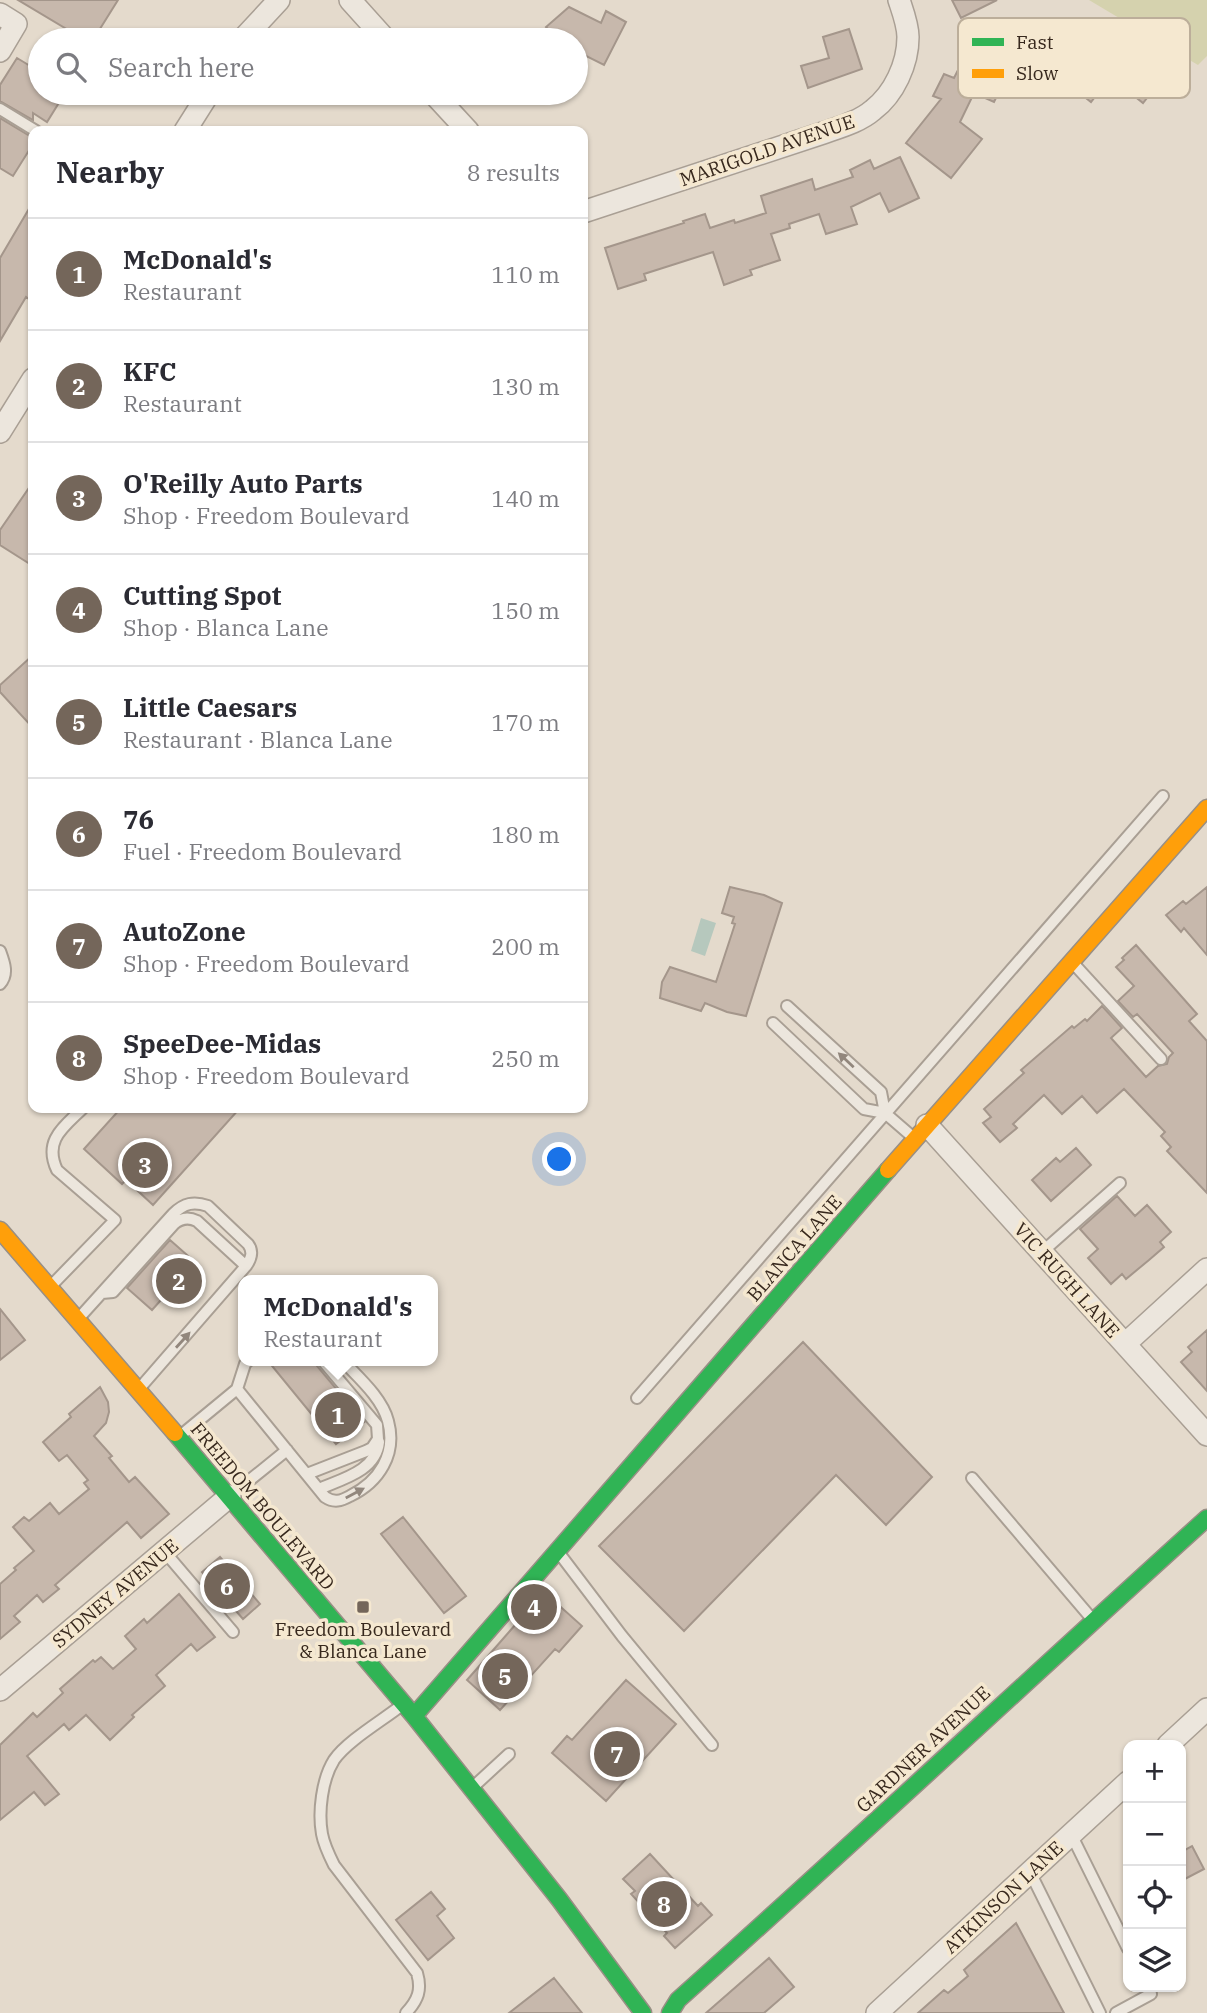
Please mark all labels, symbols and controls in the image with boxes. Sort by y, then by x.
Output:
legend [958,18,1190,98]
search box [28,28,588,105]
text: Fast [1016,30,1054,54]
icon: search [52,48,90,86]
text: Search here [108,50,254,84]
text: Slow [1016,61,1058,85]
street label: MARIGOLD AVENUE [676,109,858,191]
text: Nearby [56,152,164,191]
text: 8 results [467,157,560,187]
text: McDonald's [123,242,272,276]
text: 1 [72,259,86,289]
text: 110 m [491,259,560,289]
text: Restaurant [123,276,242,306]
text: KFC [123,354,176,388]
text: 2 [72,371,86,401]
text: 130 m [491,371,560,401]
text: Restaurant [123,388,242,418]
text: O'Reilly Auto Parts [123,466,363,500]
text: 3 [72,483,86,513]
text: 140 m [491,483,560,513]
text: Shop · Freedom Boulevard [123,500,410,530]
text: Cutting Spot [123,578,281,612]
text: 4 [72,595,86,625]
text: 150 m [491,595,560,625]
text: Shop · Blanca Lane [123,612,329,642]
text: Little Caesars [123,690,297,724]
text: 5 [72,707,86,737]
text: 170 m [491,707,560,737]
text: Restaurant · Blanca Lane [123,724,393,754]
text: 76 [123,802,154,836]
text: 6 [72,819,86,849]
text: 180 m [491,819,560,849]
text: Fuel · Freedom Boulevard [123,836,402,866]
text: AutoZone [123,914,246,948]
text: 7 [72,931,86,961]
text: 200 m [491,931,560,961]
text: Shop · Freedom Boulevard [123,948,410,978]
text: SpeeDee-Midas [123,1026,321,1060]
text: 8 [72,1043,86,1073]
text: 250 m [491,1043,560,1073]
one-way arrow [838,1053,855,1069]
text: Shop · Freedom Boulevard [123,1060,410,1090]
pin: 3 [122,1139,168,1191]
your location [542,1142,576,1176]
street label: BLANCA LANE [741,1190,847,1306]
street label: VIC RUGH LANE [1009,1217,1125,1343]
pin: 2 [156,1255,202,1307]
popup [238,1275,438,1366]
text: McDonald's [263,1289,413,1323]
text: Restaurant [263,1323,382,1353]
one-way arrow [175,1331,190,1348]
pin: 1 [315,1389,361,1441]
street label: FREEDOM BOULEVARD [186,1417,340,1595]
one-way arrow [345,1488,365,1499]
street label: SYDNEY AVENUE [47,1533,183,1653]
pin: 6 [204,1560,250,1612]
pin: 4 [511,1581,557,1633]
marker: Freedom Boulevard & Blanca Lane [355,1599,371,1615]
place label: Freedom Boulevard & Blanca Lane [275,1617,451,1663]
pin: 5 [482,1650,528,1702]
street label: GARDNER AVENUE [851,1681,995,1817]
pin: 7 [594,1728,640,1780]
map controls [1123,1740,1186,1992]
button: + [1123,1740,1186,1803]
button: − [1123,1803,1186,1866]
street label: ATKINSON LANE [938,1836,1068,1958]
button: locate [1123,1866,1186,1929]
pin: 8 [641,1878,687,1930]
button: layers [1123,1929,1186,1992]

